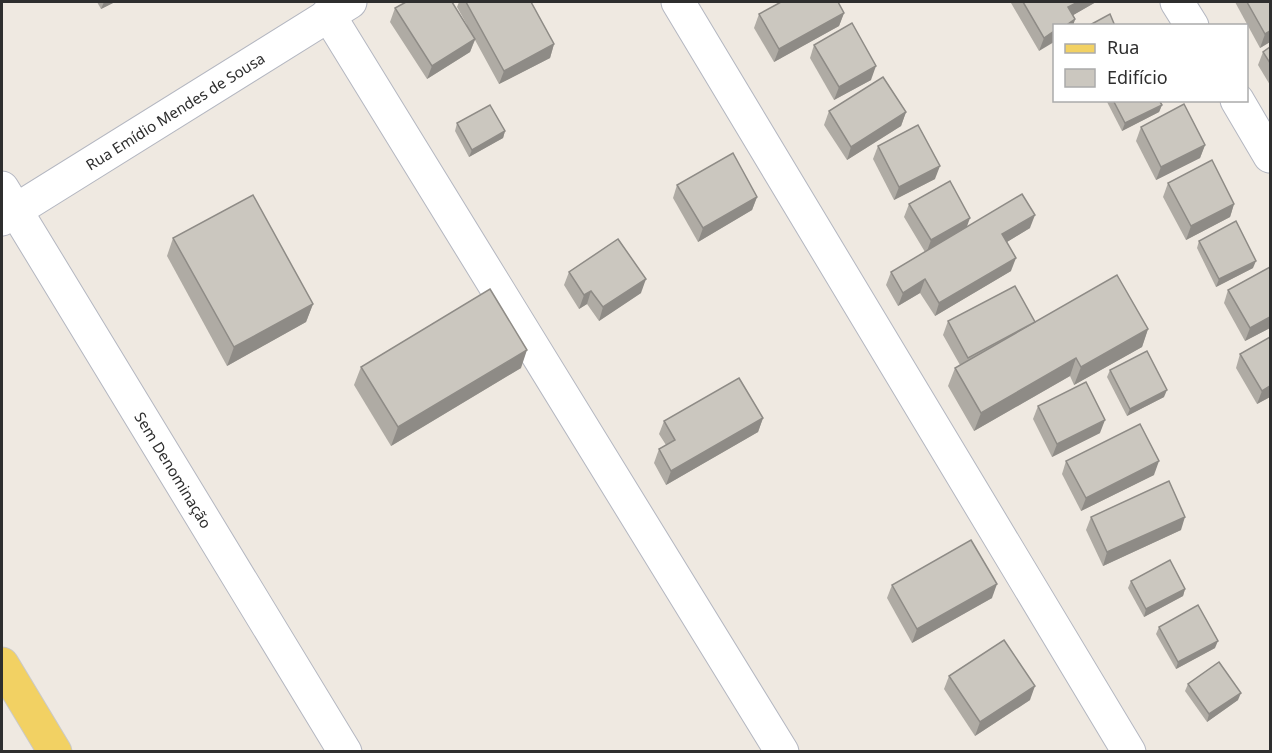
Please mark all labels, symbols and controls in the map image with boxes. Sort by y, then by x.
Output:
legend [1053,24,1248,102]
text: Rua [1107,35,1139,59]
street label: Rua Emídio Mendes de Sousa [82,48,268,174]
text: Edifício [1107,65,1168,89]
street label: Sem Denominação [130,408,217,532]

